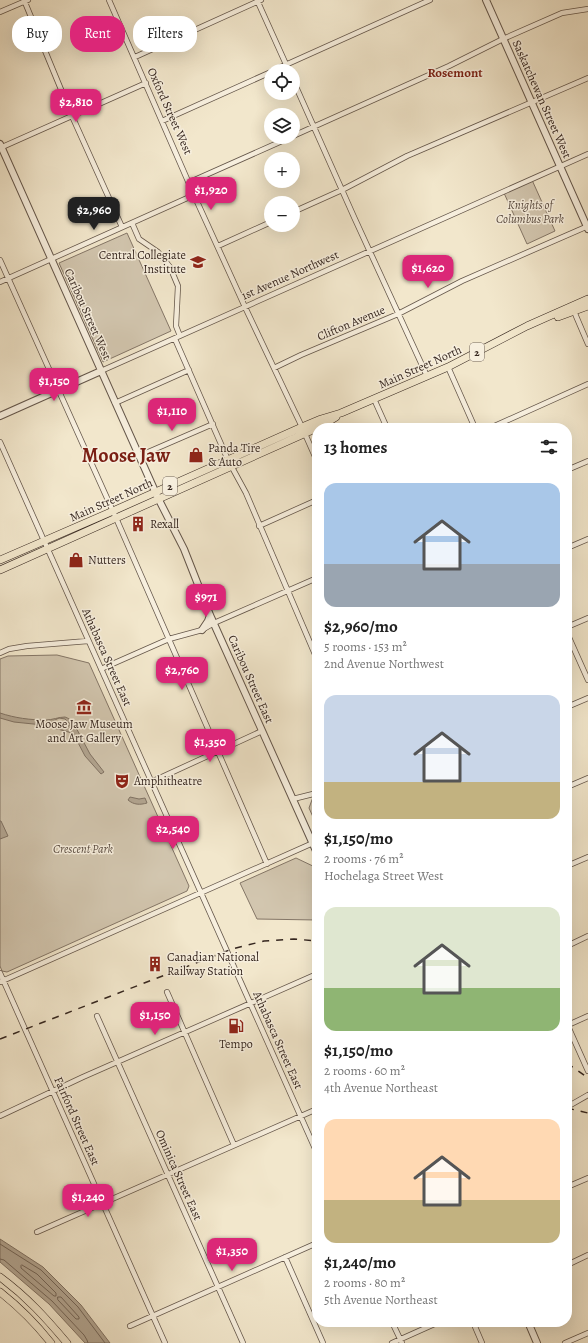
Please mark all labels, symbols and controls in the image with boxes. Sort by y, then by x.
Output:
chip: Buy [12,16,62,52]
chip: Rent [70,16,125,52]
chip: Filters [133,16,197,52]
street label: Saskatchewan Street West [509,37,575,161]
map controls [264,64,300,232]
button: locate [264,64,300,100]
district label: Rosemont [427,64,483,81]
street label: Oxford Street West [144,65,196,157]
pin: $2,810 [43,89,109,123]
text: $2,810 [59,93,93,110]
button: layers [264,108,300,144]
button: + [264,152,300,188]
pin: $1,920 [178,177,244,211]
text: $1,920 [194,181,228,198]
button: − [264,196,300,232]
pin: $2,960 [61,197,127,231]
park label: Knights of Columbus Park [496,197,565,227]
text: $2,960 [77,201,111,218]
street label: 1st Avenue Northwest [239,246,341,304]
place label: Central Collegiate Institute [99,247,186,277]
school or university icon: Central Collegiate Institute [189,253,207,271]
pin: $1,620 [395,255,461,289]
text: $1,620 [411,259,445,276]
street label: Caribou Street West [61,266,115,362]
street label: Clifton Avenue [315,302,387,344]
street label: Main Street North [376,341,465,392]
road number: 2 [470,343,484,361]
pin: $1,150 [21,368,87,402]
text: $1,150 [39,372,69,389]
pin: $1,110 [139,398,205,432]
text: $1,110 [157,402,187,419]
text: 13 homes [324,436,387,459]
icon: filters [538,436,560,458]
place label: Panda Tire & Auto [208,440,260,470]
district label: Moose Jaw [82,442,170,469]
shop icon: Panda Tire & Auto [187,446,205,464]
street label: Main Street North [67,474,156,525]
road number: 2 [163,477,177,495]
icon: home [406,509,478,581]
building icon: Rexall [129,515,147,533]
place label: Rexall [150,516,179,532]
shop icon: Nutters [67,551,85,569]
place label: Nutters [88,552,126,568]
pin: $971 [182,584,230,618]
text: $971 [195,588,217,605]
street label: Athabasca Street East [78,605,136,708]
text: $2,960/mo [324,615,398,638]
street label: Caribou Street East [224,632,278,726]
text: 5 rooms · 153 m² [324,638,407,655]
text: 2nd Avenue Northwest [324,655,444,672]
pin: $2,760 [149,657,215,691]
text: $2,760 [165,661,199,678]
museum icon: Moose Jaw Museum and Art Gallery [75,698,93,716]
place label: Moose Jaw Museum and Art Gallery [35,716,133,746]
icon: home [406,721,478,793]
pin: $1,350 [177,729,243,763]
text: $1,350 [194,733,226,750]
theatre icon: Amphitheatre [113,772,131,790]
place label: Amphitheatre [133,773,202,789]
pin: $2,540 [140,816,206,850]
text: $2,540 [156,820,190,837]
text: $1,150/mo [324,827,393,850]
park label: Crescent Park [53,841,114,857]
text: 2 rooms · 76 m² [324,850,403,867]
text: Hochelaga Street West [324,867,444,884]
icon: home [406,933,478,1005]
place label: Canadian National Railway Station [167,949,259,979]
building icon: Canadian National Railway Station [146,955,164,973]
street label: Athabasca Street East [249,988,307,1091]
pin: $1,150 [122,1002,188,1036]
text: $1,150 [140,1006,170,1023]
fuel station icon: Tempo [227,1017,245,1035]
place label: Tempo [219,1036,253,1052]
text: $1,150/mo [324,1039,393,1062]
text: 2 rooms · 60 m² [324,1062,405,1079]
street label: Fairford Street East [50,1074,104,1168]
text: 4th Avenue Northeast [324,1079,438,1096]
street label: Ominica Street East [152,1127,206,1223]
icon: home [406,1145,478,1217]
pin: $1,240 [55,1184,121,1218]
text: $1,240 [71,1188,105,1205]
pin: $1,350 [199,1238,265,1272]
text: $1,350 [216,1242,248,1259]
text: $1,240/mo [324,1251,396,1274]
text: 2 rooms · 80 m² [324,1274,405,1291]
text: 5th Avenue Northeast [324,1291,438,1308]

